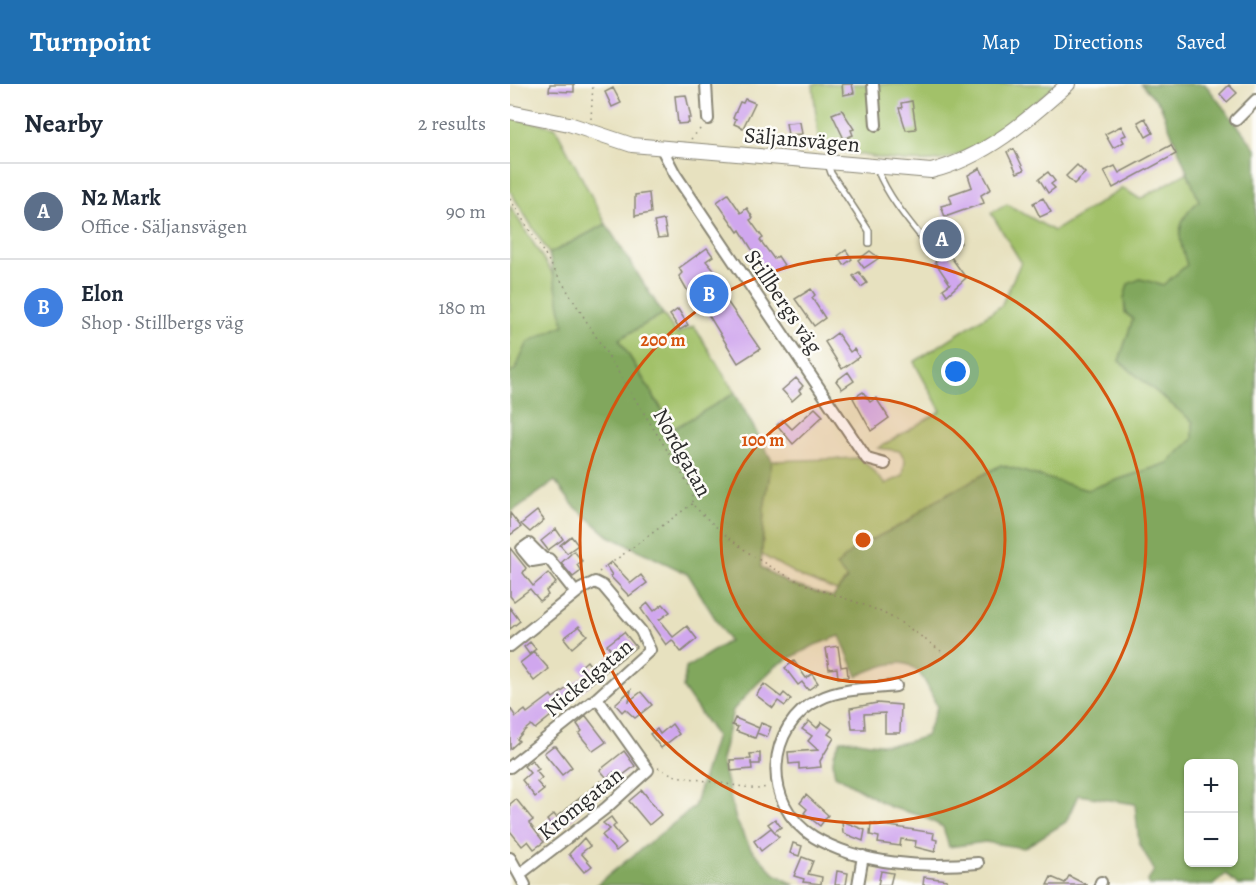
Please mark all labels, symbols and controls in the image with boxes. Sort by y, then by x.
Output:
text: Turnpoint [30,23,151,61]
text: Map [982,28,1020,56]
text: Directions [1053,28,1143,56]
text: Saved [1176,28,1226,56]
text: Nearby [24,106,103,141]
text: 2 results [418,110,486,137]
street label: Säljansvägen [743,120,861,160]
text: N2 Mark [81,183,161,213]
text: A [37,198,50,225]
text: 90 m [446,198,486,225]
text: Office · Säljansvägen [81,213,247,240]
pin: A [922,216,962,262]
street label: Stillbergs väg [737,243,829,360]
pin: B [690,272,728,316]
text: Elon [81,279,124,309]
text: B [37,294,50,321]
text: 180 m [438,294,486,321]
text: Shop · Stillbergs väg [81,309,244,336]
text: 200 m [640,328,686,352]
your location [941,357,970,386]
street label: Nordgatan [646,403,719,502]
text: 100 m [742,428,784,452]
centre of rings [853,530,873,550]
street label: Nickelgatan [538,632,639,724]
map controls [1184,759,1238,867]
button: + [1184,759,1238,813]
street label: Kromgatan [532,760,630,847]
button: − [1184,813,1238,867]

